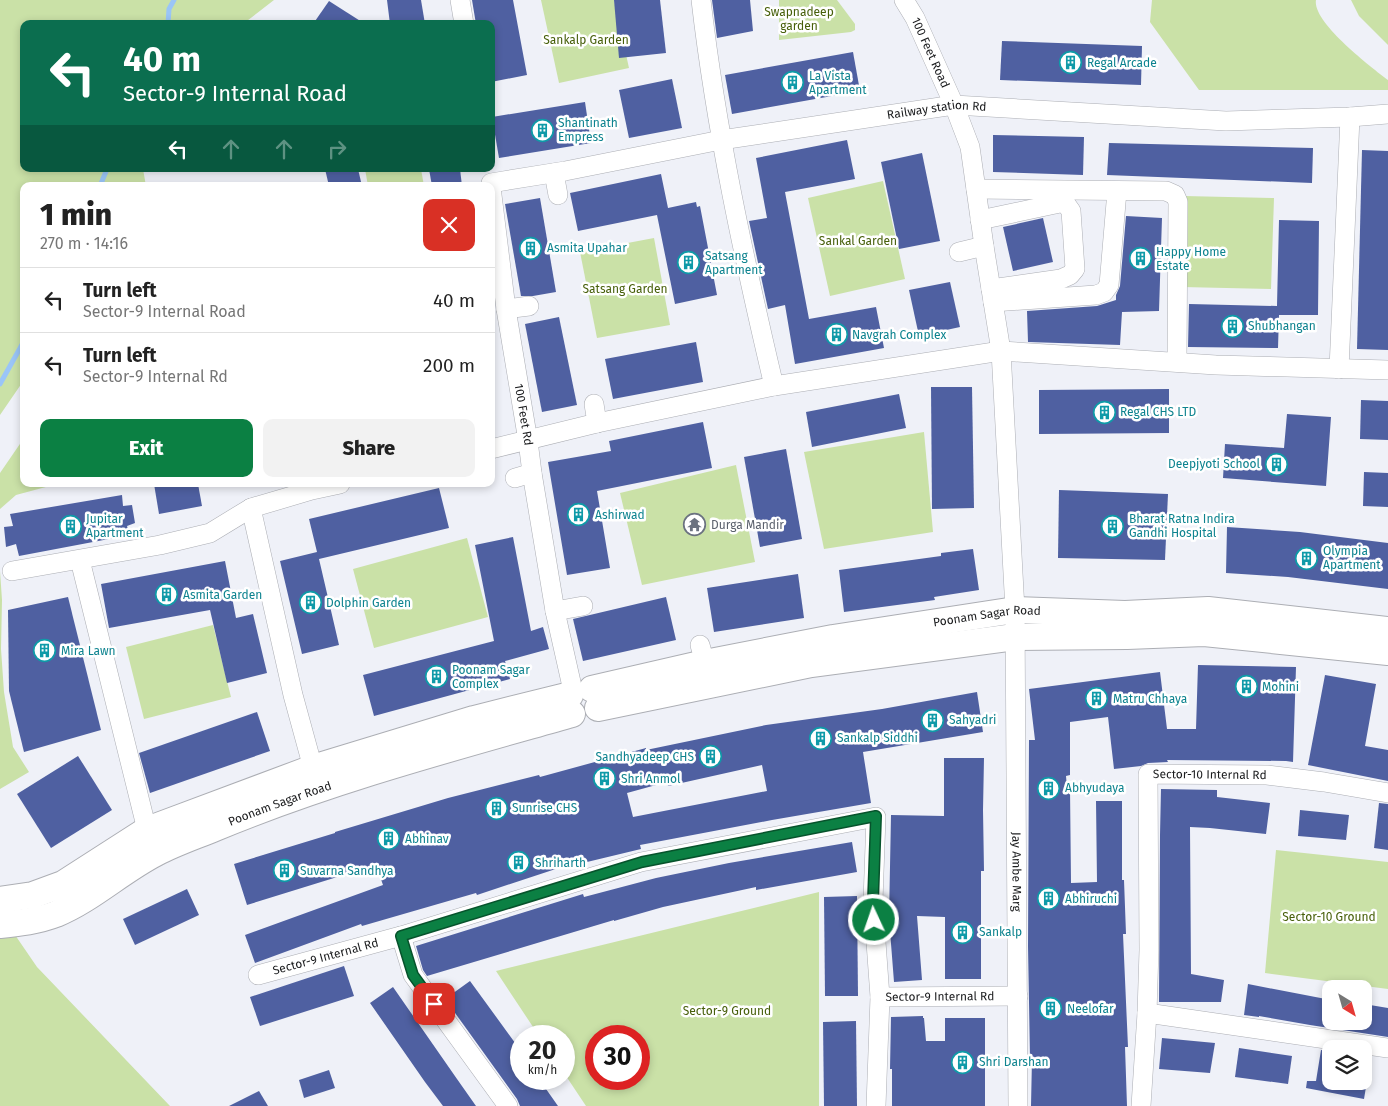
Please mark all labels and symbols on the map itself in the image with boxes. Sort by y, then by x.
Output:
park label: Swapnadeep garden [764,5,834,33]
street label: 100 Feet Road [909,15,952,90]
park label: Sankalp Garden [543,33,629,47]
building icon: Regal Arcade [1059,51,1083,75]
place label: Regal Arcade [1087,56,1157,70]
place label: La Vista Apartment [809,69,867,97]
building icon: La Vista Apartment [781,71,805,95]
street label: Railway station Rd [886,98,987,122]
place label: Shantinath Empress [558,116,618,144]
building icon: Shantinath Empress [530,118,554,142]
park label: Sankal Garden [819,234,897,248]
building icon: Asmita Upahar [519,236,543,260]
place label: Asmita Upahar [547,241,627,255]
place label: Happy Home Estate [1156,245,1226,273]
building icon: Happy Home Estate [1128,247,1152,271]
place label: Satsang Apartment [705,249,763,277]
building icon: Satsang Apartment [677,251,701,275]
park label: Satsang Garden [583,282,668,296]
building icon: Shubhangan [1220,314,1244,338]
place label: Shubhangan [1248,319,1316,333]
building icon: Navgrah Complex [824,323,848,347]
place label: Navgrah Complex [852,328,946,342]
street label: 100 Feet Rd [512,383,535,446]
building icon: Regal CHS LTD [1092,400,1116,424]
place label: Regal CHS LTD [1120,405,1197,419]
building icon: Deepjyoti School [1264,452,1288,476]
place label: Deepjyoti School [1168,457,1260,471]
building icon: Ashirwad [567,503,591,527]
place label: Ashirwad [595,508,645,522]
place label: Jupitar Apartment [86,512,144,540]
place label: Bharat Ratna Indira Gandhi Hospital [1129,512,1235,540]
temple icon: Durga Mandir [683,513,707,537]
building icon: Jupitar Apartment [58,514,82,538]
building icon: Bharat Ratna Indira Gandhi Hospital [1101,514,1125,538]
place label: Durga Mandir [711,518,784,532]
place label: Olympia Apartment [1323,544,1381,572]
building icon: Olympia Apartment [1295,546,1319,570]
building icon: Asmita Garden [155,583,179,607]
place label: Asmita Garden [183,588,262,602]
building icon: Dolphin Garden [298,591,322,615]
place label: Dolphin Garden [326,596,411,610]
street label: Poonam Sagar Road [932,603,1041,630]
building icon: Mira Lawn [33,639,57,663]
place label: Mira Lawn [61,644,116,658]
place label: Poonam Sagar Complex [452,663,530,691]
building icon: Poonam Sagar Complex [424,665,448,689]
building icon: Mohini [1234,675,1258,699]
place label: Mohini [1262,680,1299,694]
building icon: Matru Chhaya [1085,687,1109,711]
place label: Matru Chhaya [1113,692,1187,706]
building icon: Sahyadri [921,708,945,732]
place label: Sahyadri [949,713,996,727]
building icon: Sankalp Siddhi [809,726,833,750]
place label: Sankalp Siddhi [837,731,918,745]
building icon: Sandhyadeep CHS [698,745,722,769]
place label: Sandhyadeep CHS [596,750,694,764]
building icon: Shri Anmol [593,767,617,791]
street label: Sector-10 Internal Rd [1153,767,1267,782]
place label: Shri Anmol [621,772,681,786]
building icon: Abhyudaya [1037,776,1061,800]
street label: Poonam Sagar Road [226,778,333,829]
place label: Abhyudaya [1065,781,1125,795]
building icon: Sunrise CHS [484,796,508,820]
place label: Sunrise CHS [512,801,578,815]
building icon: Abhinav [377,827,401,851]
place label: Abhinav [405,832,449,846]
street label: Jay Ambe Marg [1009,832,1024,913]
building icon: Shriharth [507,851,531,875]
place label: Shriharth [535,856,586,870]
building icon: Suvarna Sandhya [272,859,296,883]
place label: Suvarna Sandhya [300,864,394,878]
building icon: Abhiruchi [1037,887,1061,911]
place label: Abhiruchi [1065,892,1117,906]
position arrow [847,893,899,945]
park label: Sector-10 Ground [1282,910,1376,924]
building icon: Sankalp [951,920,975,944]
place label: Sankalp [979,925,1022,939]
street label: Sector-9 Internal Rd [271,936,380,978]
north arrow [1322,980,1372,1030]
pin [413,983,455,1025]
street label: Sector-9 Internal Rd [885,989,994,1004]
building icon: Neelofar [1039,997,1063,1021]
place label: Neelofar [1067,1002,1114,1016]
park label: Sector-9 Ground [683,1004,771,1018]
speed limit sign: 30 [585,1025,650,1090]
building icon: Shri Darshan [951,1050,975,1074]
place label: Shri Darshan [979,1055,1049,1069]

